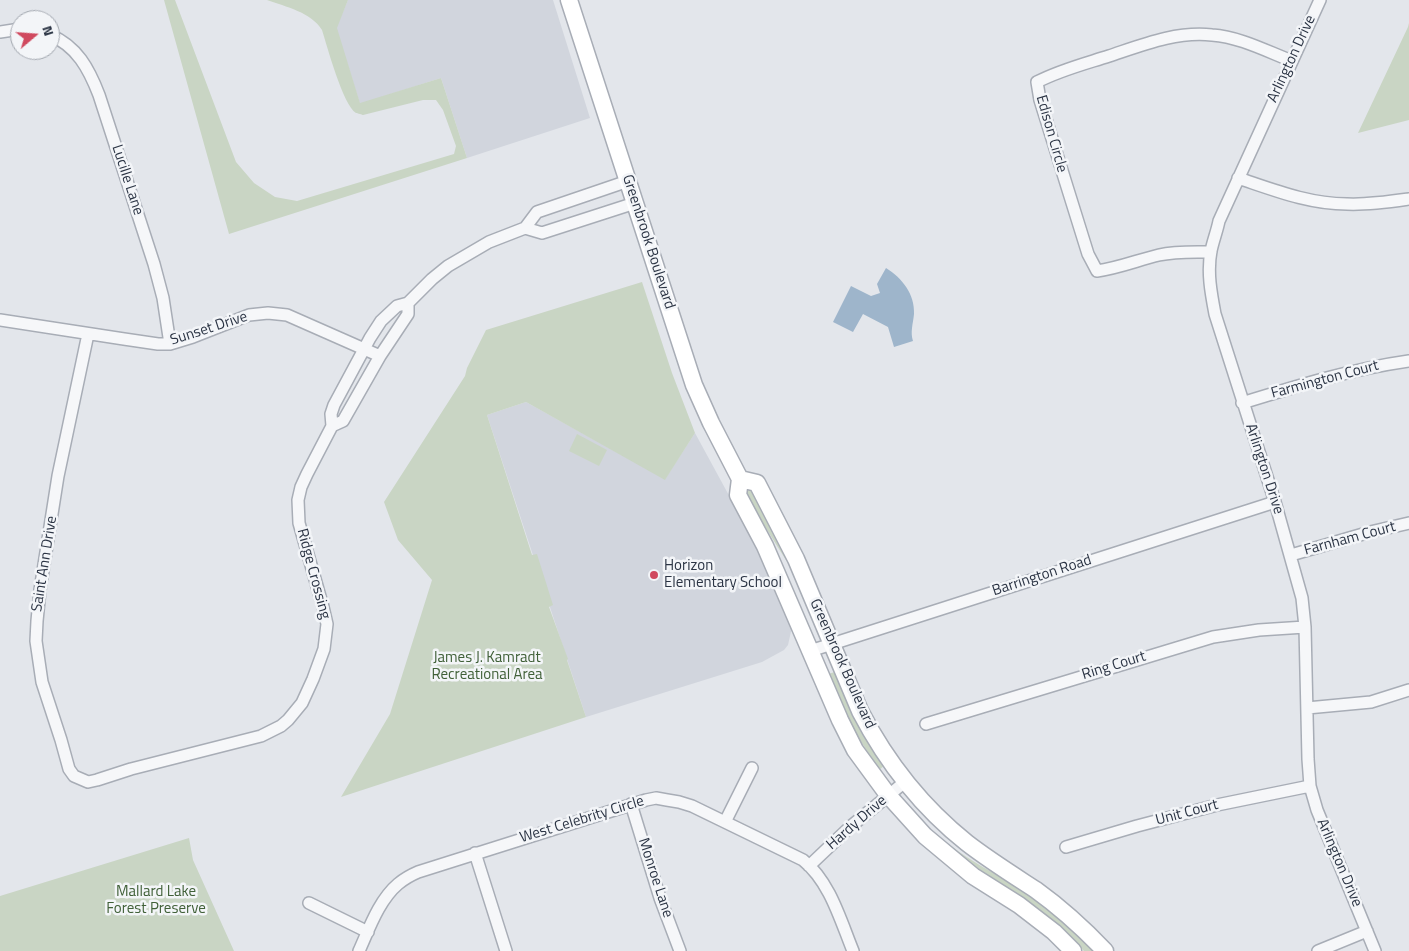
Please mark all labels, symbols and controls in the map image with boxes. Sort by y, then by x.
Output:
north arrow [10,10,60,60]
street label: Arlington Drive [1264,13,1320,105]
text: N [37,23,60,38]
street label: Edison Circle [1031,93,1071,175]
street label: Lucille Lane [107,142,147,218]
street label: Greenbrook Boulevard [618,172,678,312]
street label: Sunset Drive [168,308,250,350]
street label: Farmington Court [1269,357,1381,403]
street label: Arlington Drive [1241,422,1287,516]
street label: Saint Ann Drive [29,515,61,613]
street label: Farnham Court [1302,518,1398,560]
street label: Ridge Crossing [292,527,334,621]
street label: Barrington Road [990,551,1094,601]
place label: Horizon Elementary School [664,557,782,592]
marker: Horizon Elementary School [648,569,660,581]
street label: Greenbrook Boulevard [805,596,879,732]
street label: Ring Court [1080,648,1148,684]
park label: James J. Kamradt Recreational Area [431,649,543,684]
street label: Hardy Drive [823,792,891,854]
street label: West Celebrity Circle [518,793,646,847]
street label: Unit Court [1154,796,1220,830]
street label: Arlington Drive [1312,816,1366,910]
street label: Monroe Lane [634,836,676,920]
park label: Mallard Lake Forest Preserve [106,883,206,918]

